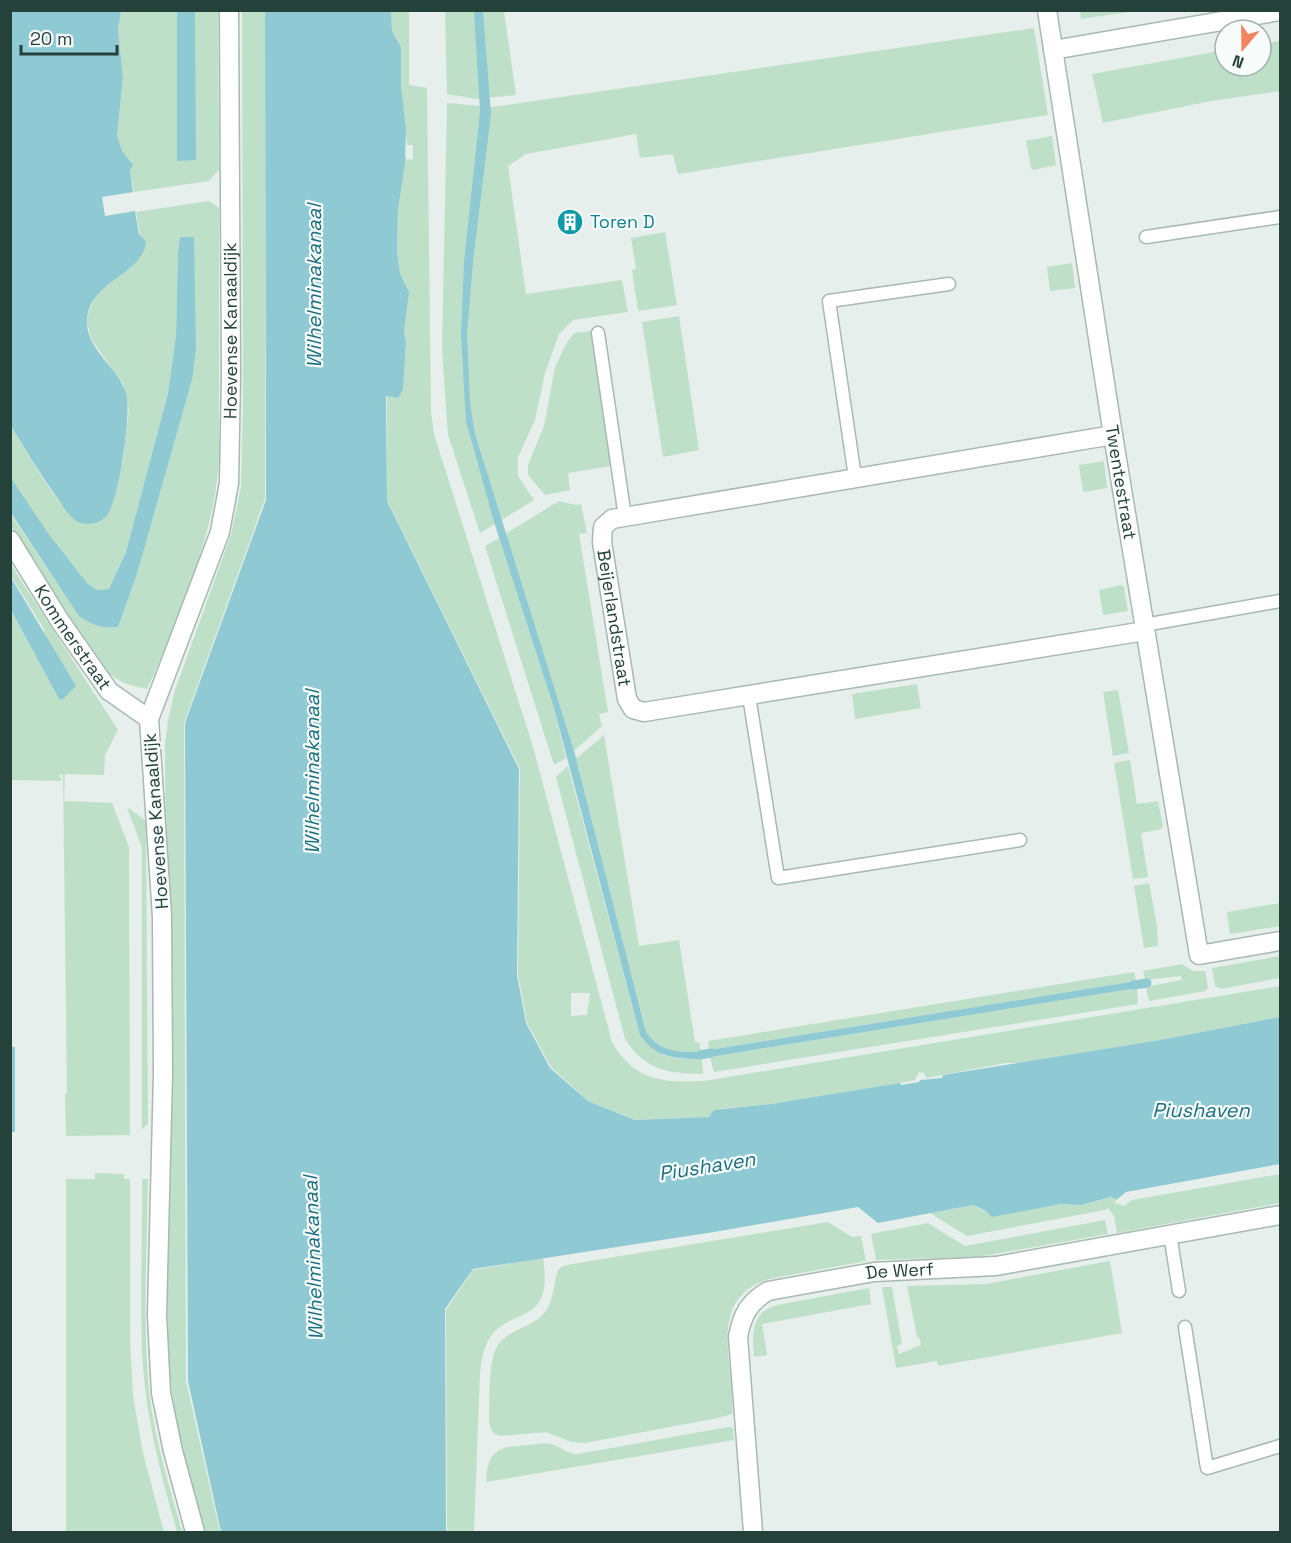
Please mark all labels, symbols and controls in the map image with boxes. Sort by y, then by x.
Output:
scale bar [21,18,117,56]
north arrow [1213,18,1273,78]
text: 20 m [30,27,73,50]
text: N [1229,50,1247,73]
water label: Wilhelminakanaal [301,202,327,368]
building icon: Toren D [555,207,585,237]
place label: Toren D [590,210,655,233]
street label: Hoevense Kanaaldijk [218,242,242,419]
street label: Twentestraat [1101,423,1142,541]
street label: Beijerlandstraat [592,548,637,688]
street label: Kommerstraat [29,580,117,695]
water label: Wilhelminakanaal [299,688,325,854]
street label: Hoevense Kanaaldijk [138,732,173,910]
water label: Piushaven [1152,1097,1250,1123]
water label: Piushaven [657,1145,758,1186]
water label: Wilhelminakanaal [297,1173,329,1341]
street label: De Werf [864,1257,934,1284]

